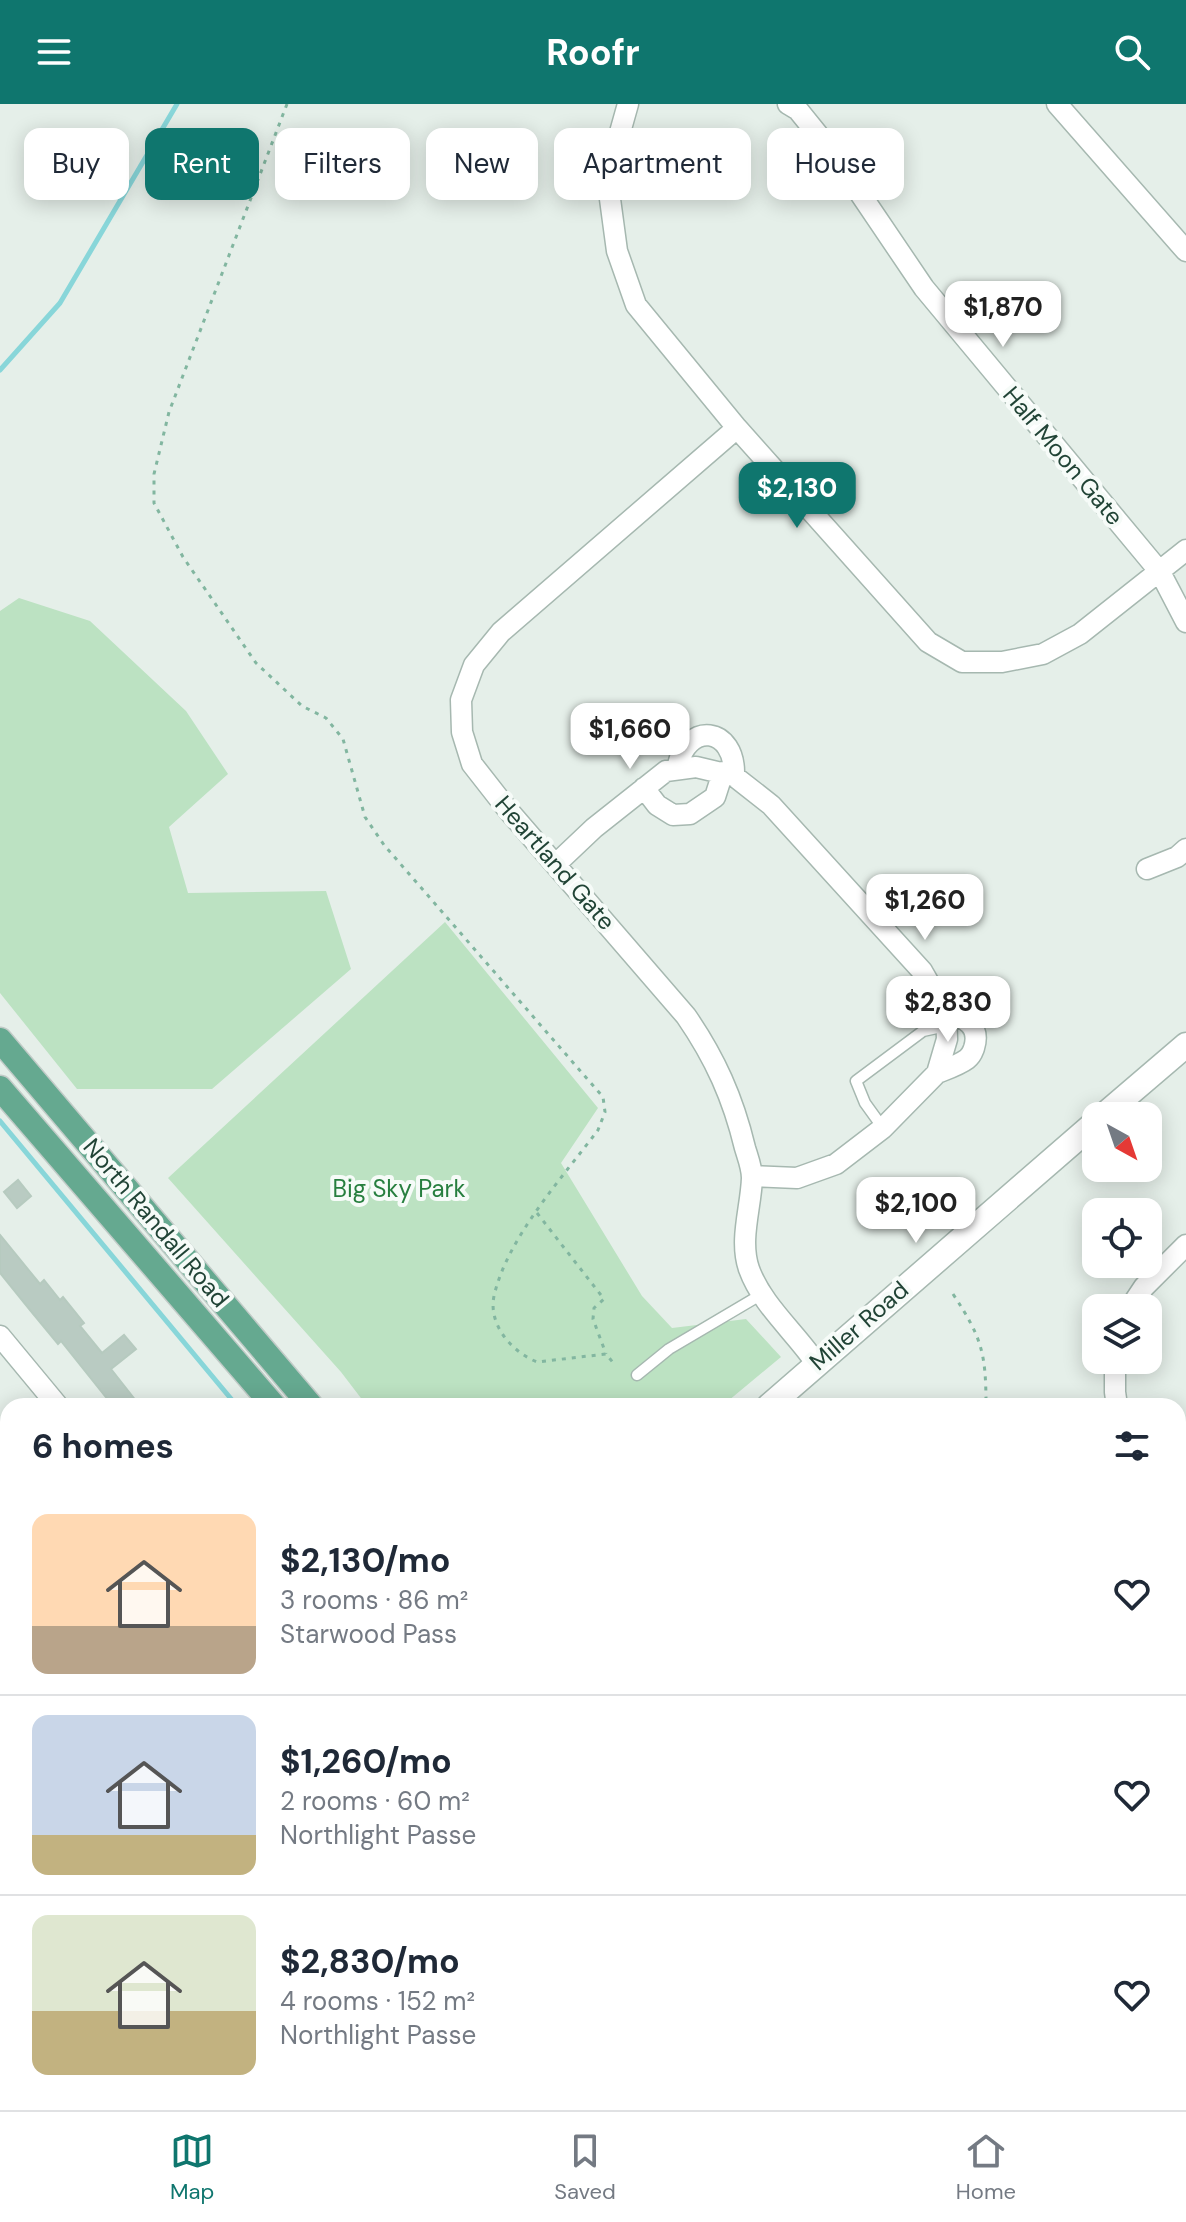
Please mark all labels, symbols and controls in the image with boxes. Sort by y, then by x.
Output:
text: Roofr [546,29,640,76]
icon: menu [32,30,76,74]
icon: search [1110,30,1154,74]
chip: Buy [24,128,129,200]
chip: Rent [145,128,259,200]
chip: Filters [275,128,410,200]
chip: New [426,128,538,200]
chip: Apartment [554,128,751,200]
chip: House [767,128,904,200]
pin: $1,870 [938,281,1068,349]
text: $1,870 [963,290,1043,324]
street label: Half Moon Gate [996,380,1130,531]
pin: $2,130 [732,462,862,530]
text: $2,130 [757,471,837,505]
pin: $1,660 [565,703,695,771]
text: $1,660 [589,712,671,746]
street label: Heartland Gate [488,789,622,936]
pin: $1,260 [860,874,990,942]
text: $1,260 [884,883,966,917]
pin: $2,830 [883,976,1013,1044]
text: $2,830 [904,985,992,1019]
north arrow [1082,1102,1162,1182]
map controls [1082,1102,1162,1374]
street label: North Randall Road [77,1132,236,1314]
park label: Big Sky Park [332,1173,466,1204]
pin: $2,100 [851,1177,981,1245]
text: $2,100 [874,1186,958,1220]
button: locate [1082,1198,1162,1278]
street label: Miller Road [803,1274,915,1377]
button: layers [1082,1294,1162,1374]
text: 6 homes [32,1424,174,1469]
icon: filters [1110,1424,1154,1468]
text: $2,130/mo [280,1538,451,1583]
icon: home [96,1546,192,1642]
icon: heart [1110,1572,1154,1616]
text: 3 rooms · 86 m² [280,1583,468,1617]
text: Starwood Pass [280,1617,457,1651]
text: $1,260/mo [280,1739,452,1784]
icon: home [96,1747,192,1843]
icon: heart [1110,1773,1154,1817]
text: 2 rooms · 60 m² [280,1784,470,1818]
text: Northlight Passe [280,1818,476,1852]
text: $2,830/mo [280,1939,460,1984]
icon: home [96,1947,192,2043]
icon: heart [1110,1973,1154,2017]
text: 4 rooms · 152 m² [280,1984,475,2018]
text: Northlight Passe [280,2018,476,2052]
tab: Map [170,2129,214,2206]
tab: Saved [554,2129,616,2206]
tab: Home [956,2129,1016,2206]

